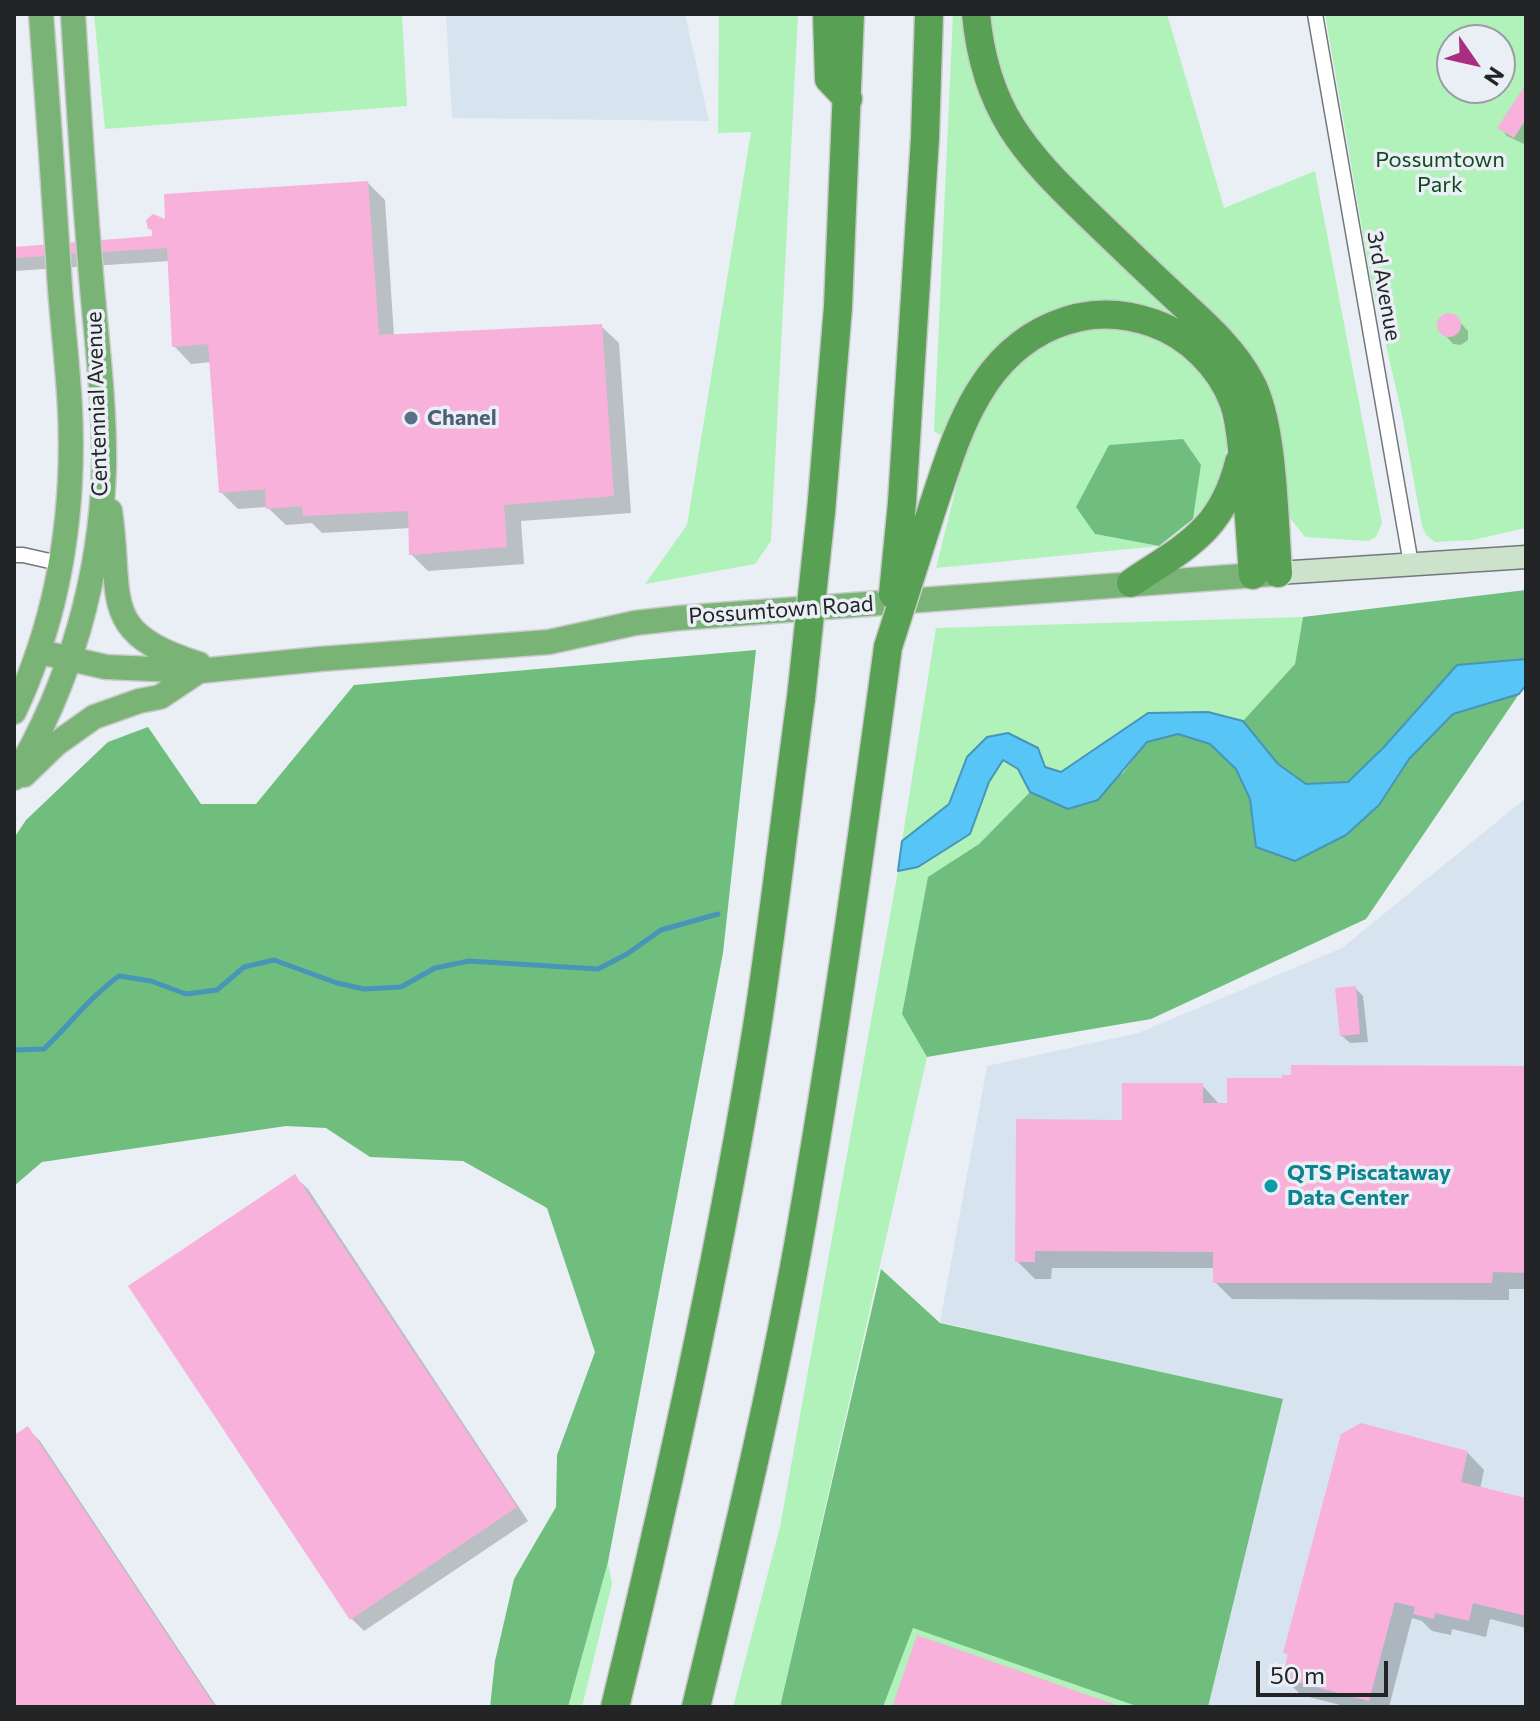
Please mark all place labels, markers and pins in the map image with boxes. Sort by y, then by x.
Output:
place label: Chanel [427,405,497,431]
marker: Chanel [402,409,420,427]
place label: QTS Piscataway Data Center [1287,1160,1451,1212]
marker: QTS Piscataway Data Center [1262,1177,1280,1195]

